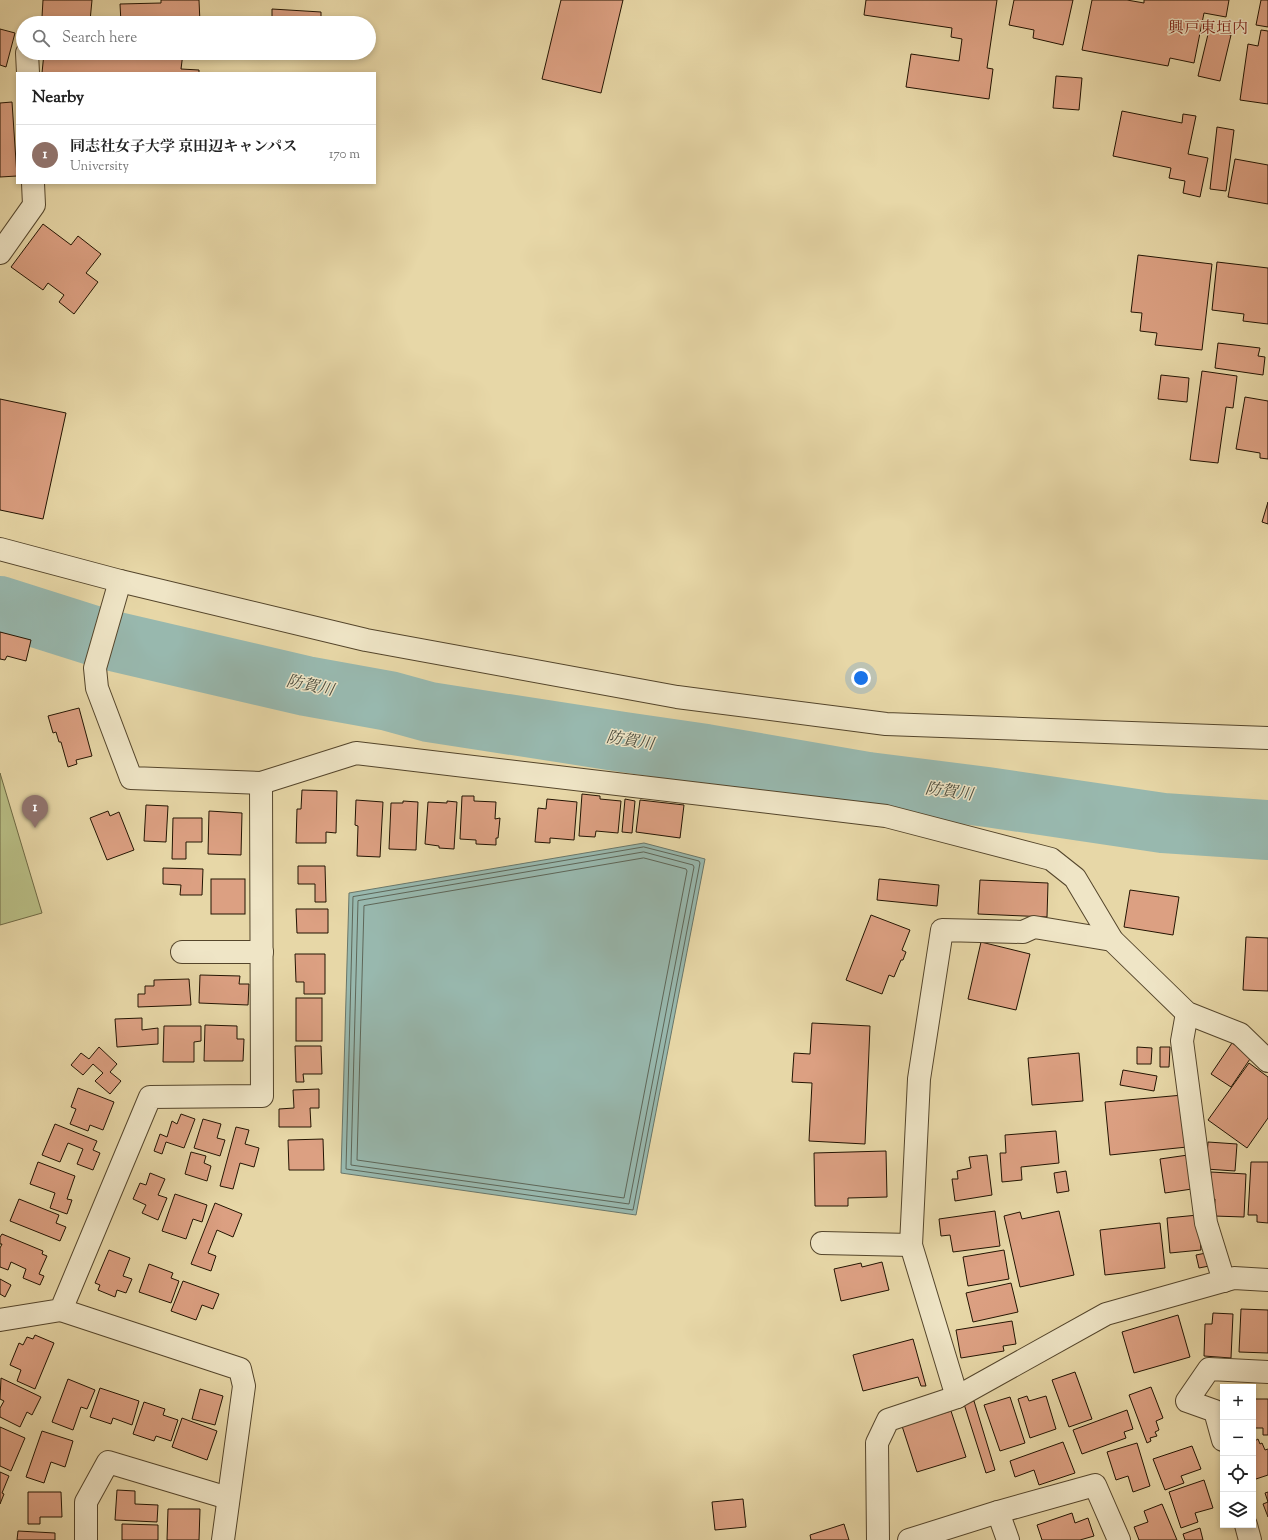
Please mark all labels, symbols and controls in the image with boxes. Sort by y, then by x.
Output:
search box [16,16,376,60]
district label: 興戸東垣内 [1168,18,1248,41]
icon: search [30,27,52,49]
text: Search here [62,28,137,49]
text: Nearby [32,86,84,110]
text: 同志社女子大学 京田辺キャンパス [70,137,297,158]
text: 1 [43,146,47,164]
text: 170 m [329,146,360,164]
text: University [70,158,129,176]
your location [851,668,871,688]
water label: 防賀川 [284,671,338,704]
water label: 防賀川 [604,727,657,757]
water label: 防賀川 [924,778,976,808]
pin: 1 [22,795,48,828]
map controls [1220,1384,1256,1528]
button: + [1220,1384,1256,1420]
button: − [1220,1420,1256,1456]
button: locate [1220,1456,1256,1492]
button: layers [1220,1492,1256,1528]

